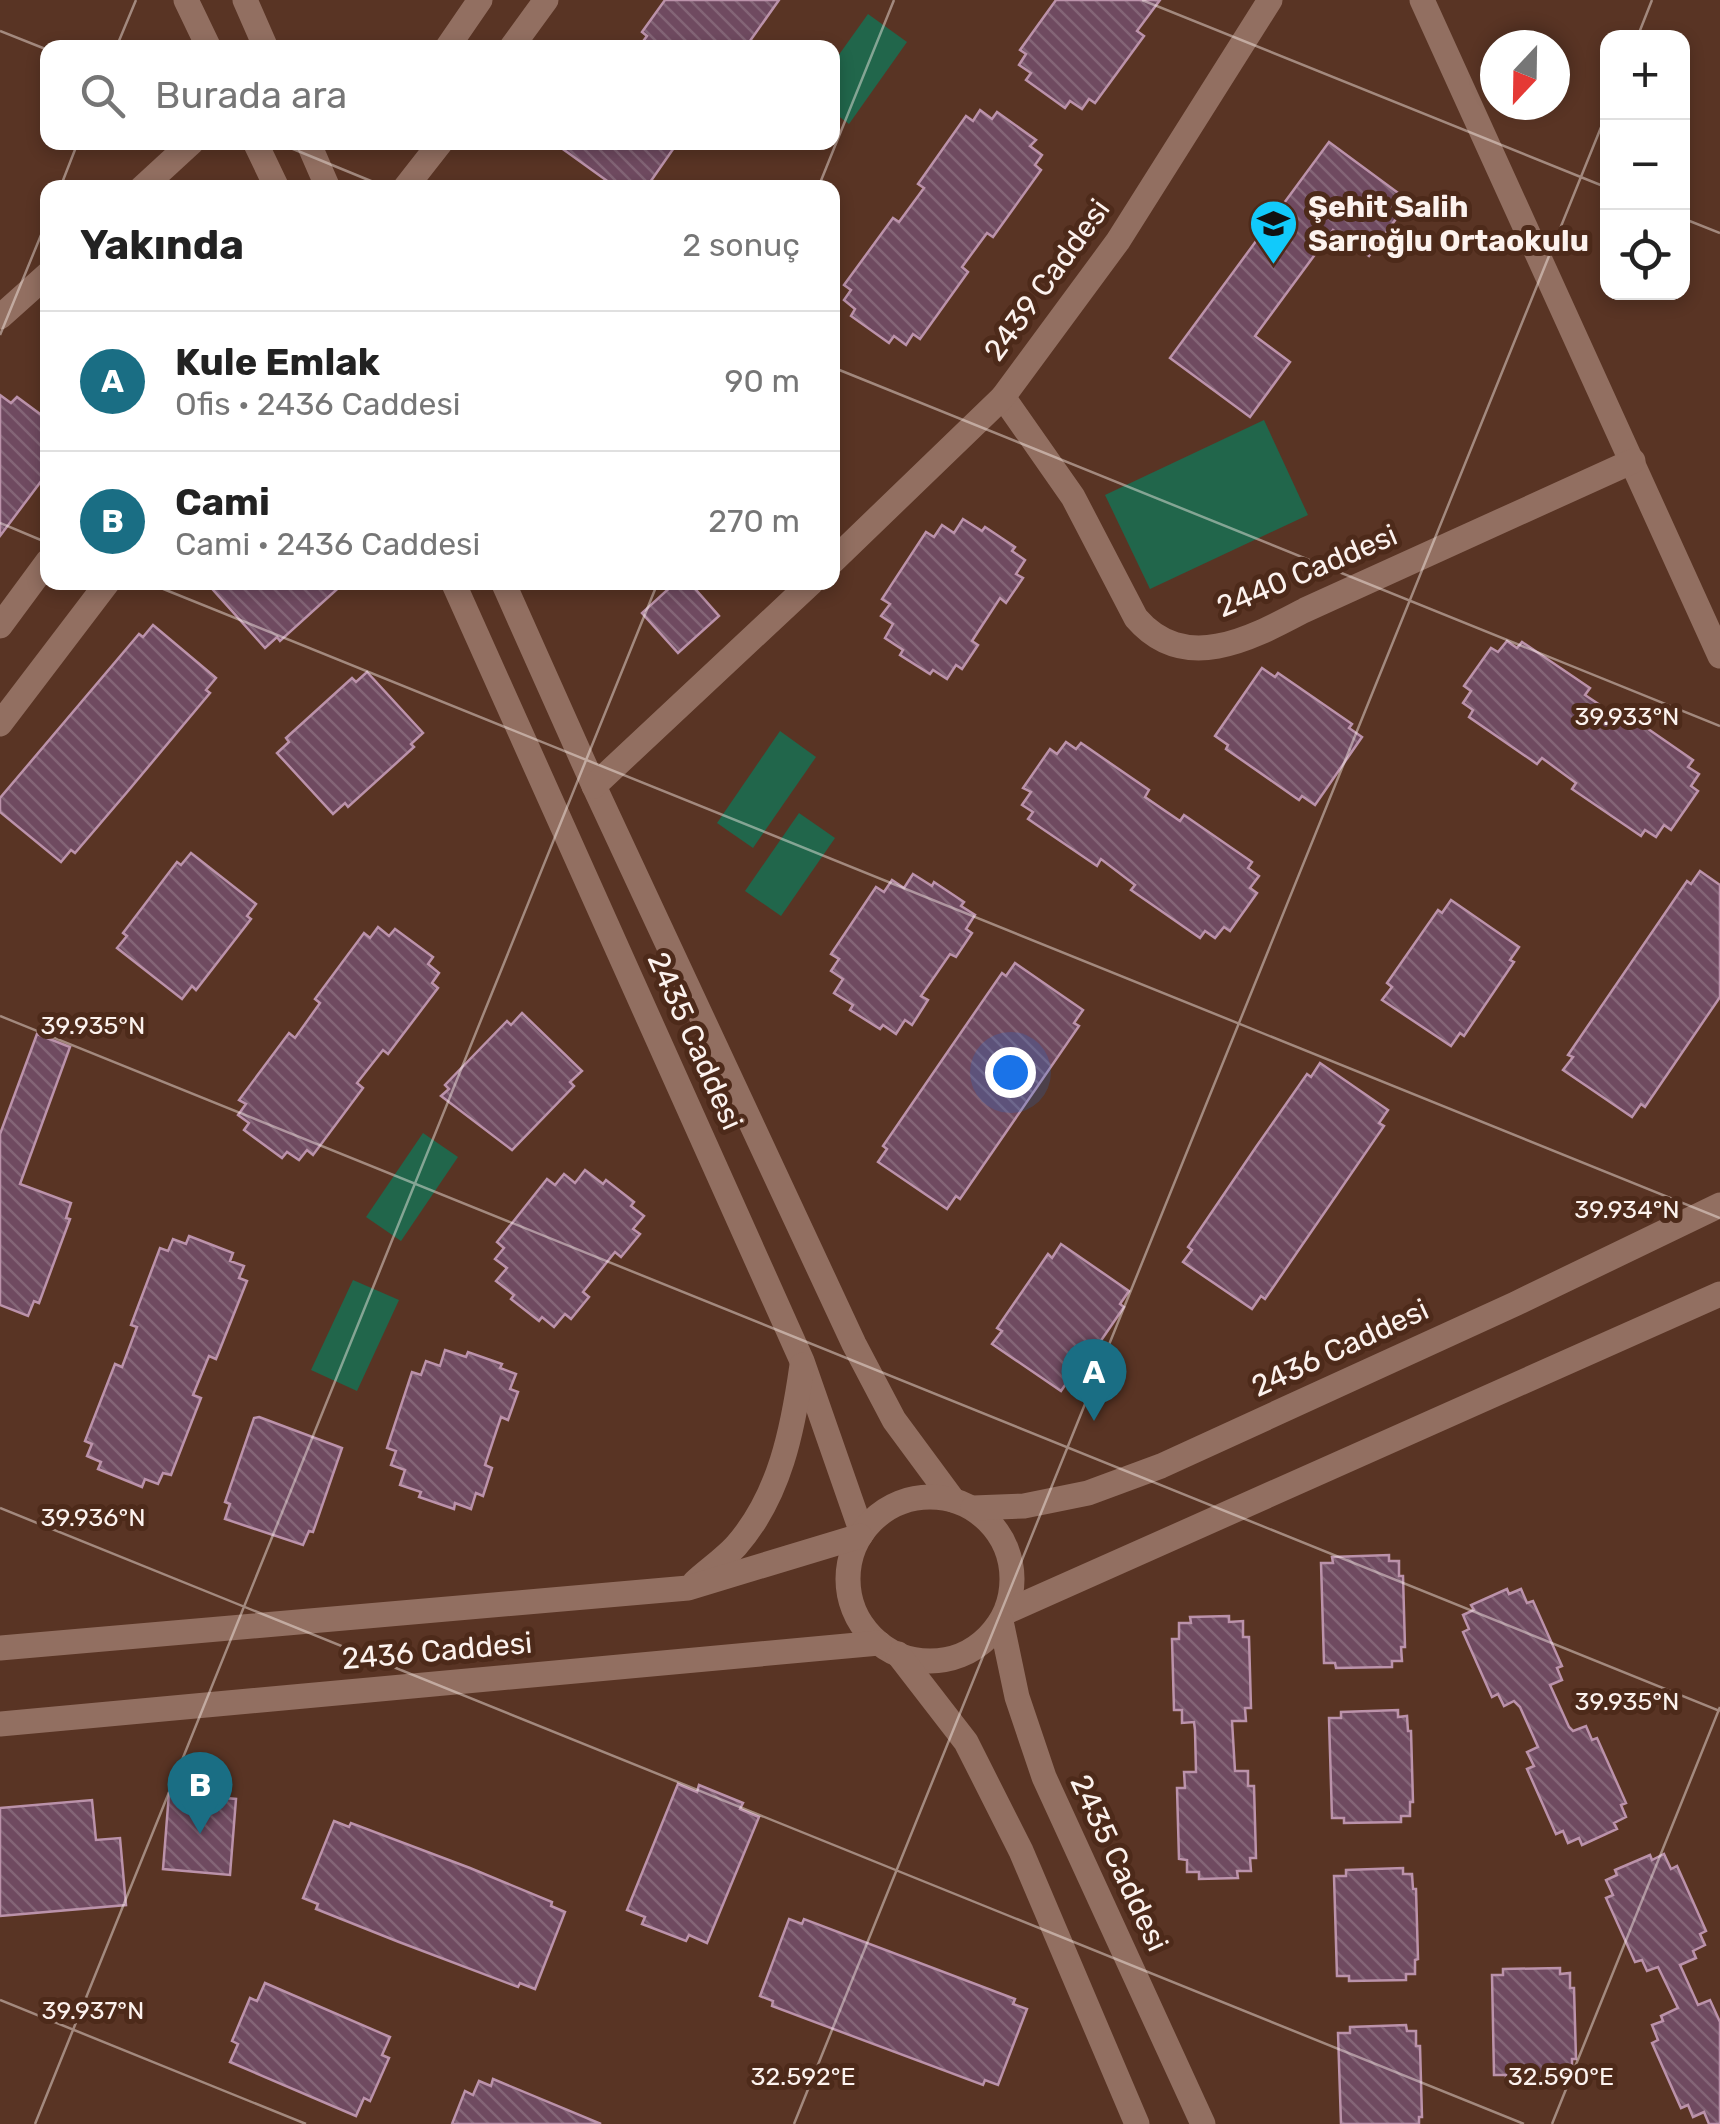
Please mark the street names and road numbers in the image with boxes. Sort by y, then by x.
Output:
street label: 2439 Caddesi [976,192,1118,368]
street label: 2440 Caddesi [1211,517,1403,625]
street label: 2435 Caddesi [640,947,750,1135]
street label: 2436 Caddesi [1246,1291,1434,1405]
street label: 2436 Caddesi [340,1625,534,1677]
street label: 2435 Caddesi [1062,1769,1176,1957]

